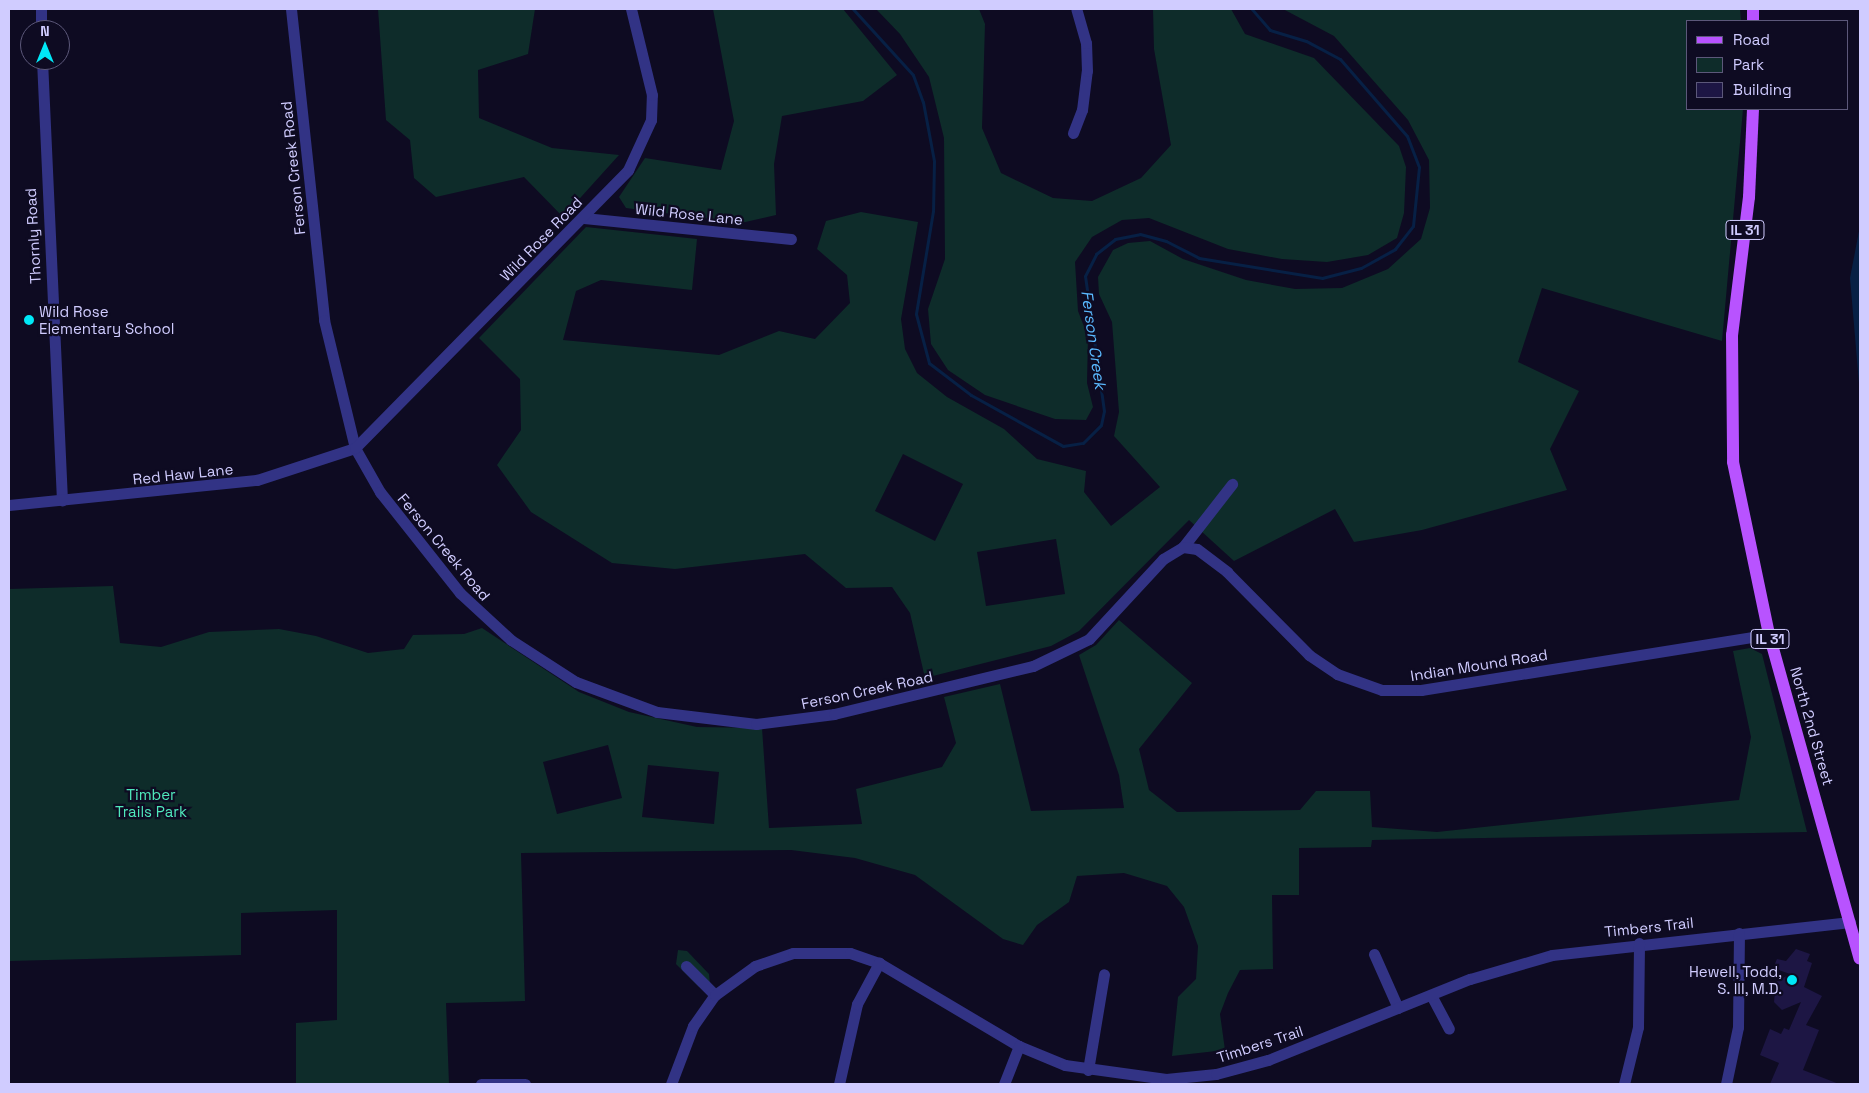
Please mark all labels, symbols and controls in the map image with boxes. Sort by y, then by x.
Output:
north arrow [20,20,70,70]
legend [1686,20,1849,110]
text: N [40,22,50,40]
text: Road [1733,30,1770,49]
text: Park [1733,55,1764,74]
text: Building [1733,80,1792,99]
street label: Ferson Creek Road [277,100,309,236]
street label: Thornly Road [22,188,44,284]
street label: Wild Rose Road [496,193,586,285]
street label: Wild Rose Lane [634,199,744,229]
road number: IL 31 [1725,218,1765,242]
water label: Ferson Creek [1077,289,1109,391]
place label: Wild Rose Elementary School [39,302,175,337]
marker: Wild Rose Elementary School [23,314,35,326]
street label: Red Haw Lane [132,460,234,488]
street label: Ferson Creek Road [394,490,494,604]
road number: IL 31 [1750,628,1790,650]
street label: Indian Mound Road [1409,645,1549,685]
street label: North 2nd Street [1786,665,1838,787]
street label: Ferson Creek Road [800,667,934,713]
park label: Timber Trails Park [115,785,187,820]
street label: Timbers Trail [1603,913,1695,941]
place label: Hewell, Todd, S. III, M.D. [1688,962,1782,997]
marker: Hewell, Todd, S. III, M.D. [1786,974,1798,986]
street label: Timbers Trail [1214,1022,1306,1066]

